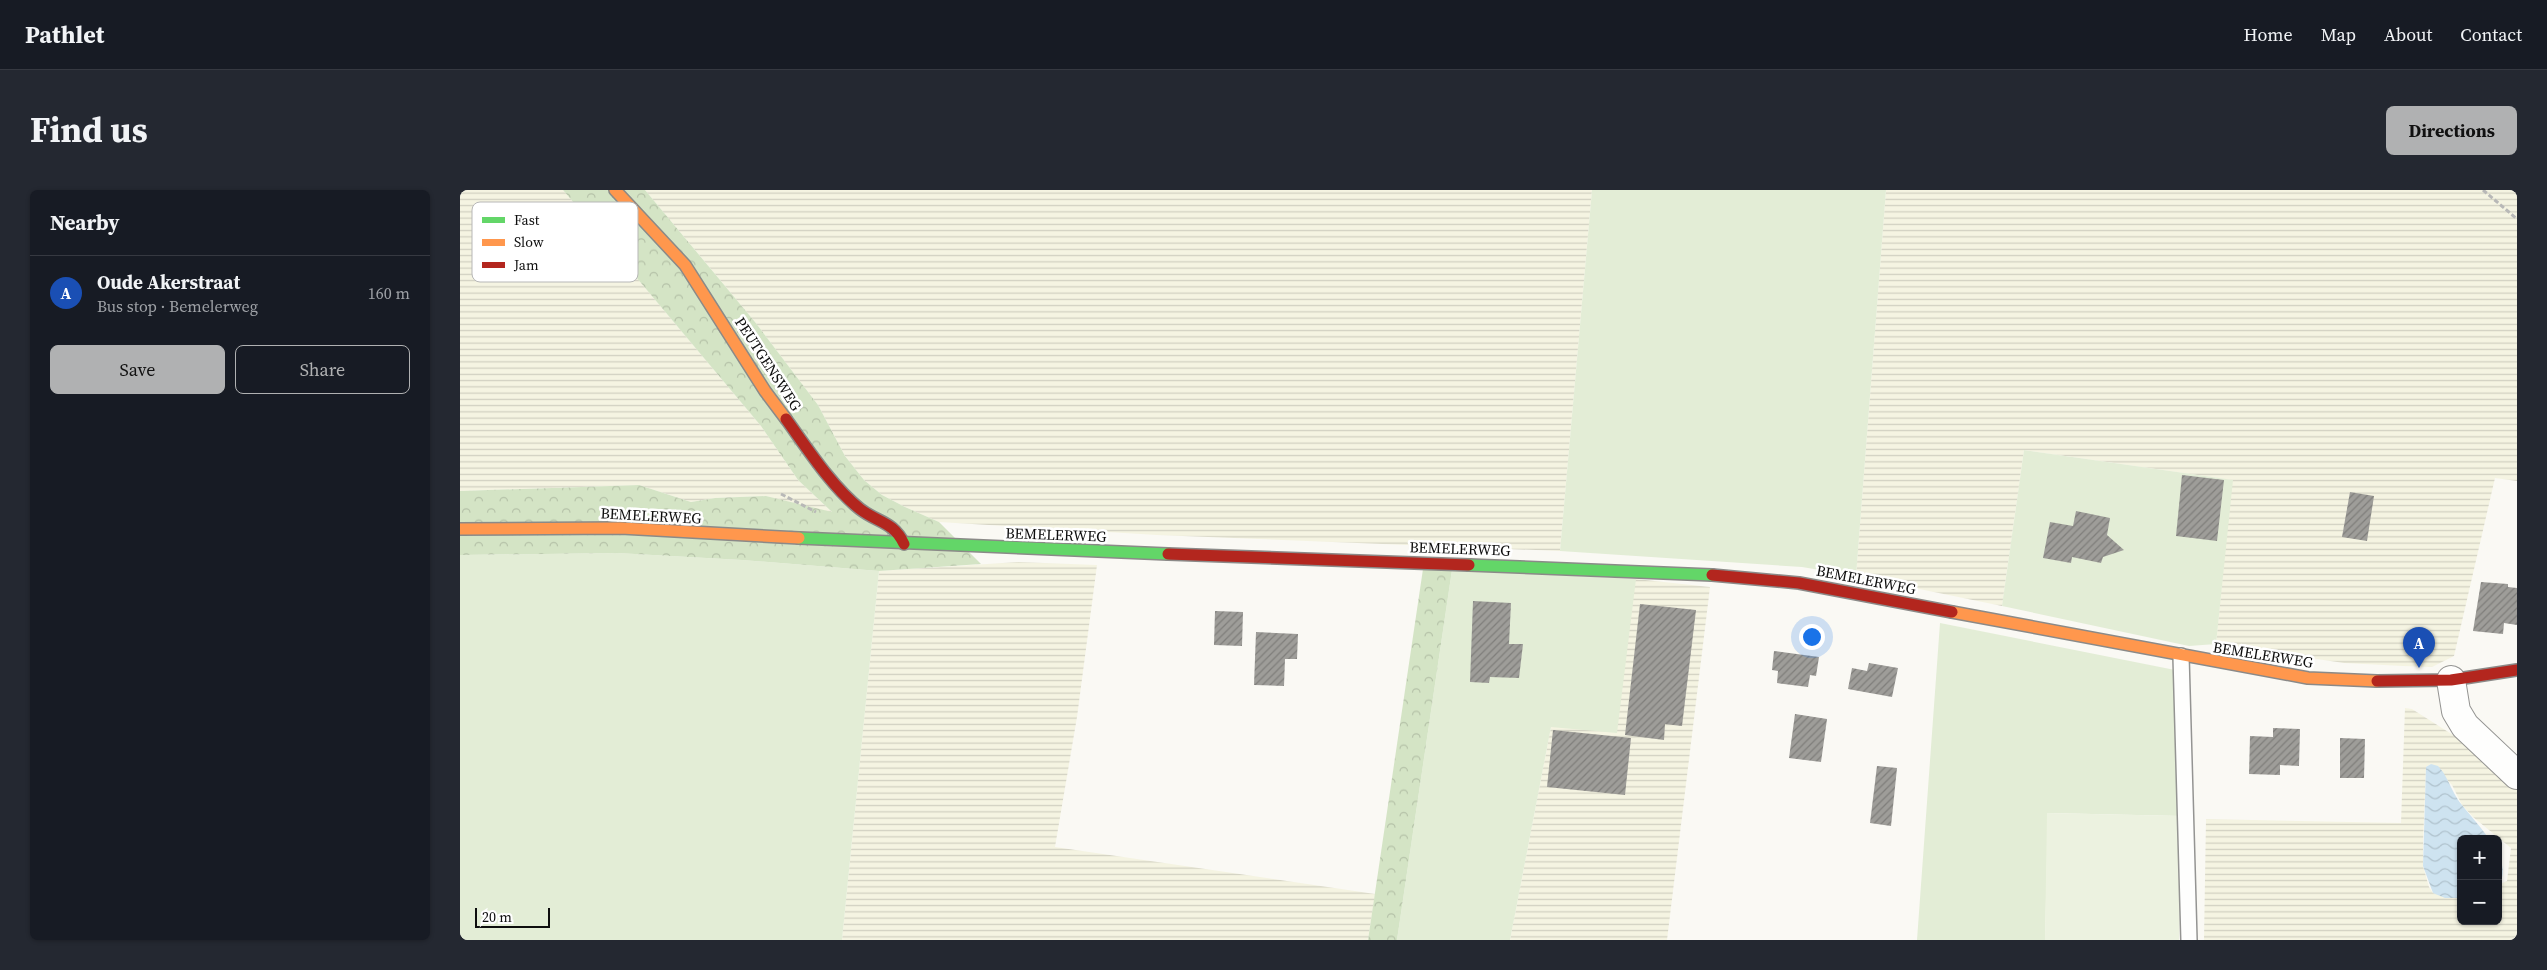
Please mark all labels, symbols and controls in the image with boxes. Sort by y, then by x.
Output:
text: Pathlet [25,18,104,51]
text: Home [2244,22,2293,47]
text: Map [2321,22,2356,47]
text: About [2384,22,2432,47]
text: Contact [2460,22,2522,47]
text: Find us [30,106,148,154]
button: Directions [2386,106,2517,155]
legend [472,202,638,282]
text: Nearby [50,208,120,237]
text: Fast [514,210,540,230]
text: Slow [514,232,544,252]
text: Jam [513,255,539,275]
text: Oude Akerstraat [97,269,240,295]
text: A [61,282,71,304]
text: 160 m [368,282,410,304]
text: Bus stop · Bemelerweg [97,295,258,317]
street label: PEUTGENSWEG [730,313,807,415]
button: Save [50,345,225,394]
button: Share [235,345,410,394]
street label: BEMELERWEG [600,502,702,529]
street label: BEMELERWEG [1005,522,1107,547]
street label: BEMELERWEG [1409,536,1511,561]
street label: BEMELERWEG [1814,560,1918,599]
your location [1799,624,1825,650]
pin: A [2403,627,2435,668]
street label: BEMELERWEG [2211,636,2315,673]
map controls [2457,835,2502,925]
button: + [2457,835,2502,880]
button: − [2457,880,2502,925]
scale bar [475,905,550,928]
text: 20 m [482,907,512,927]

